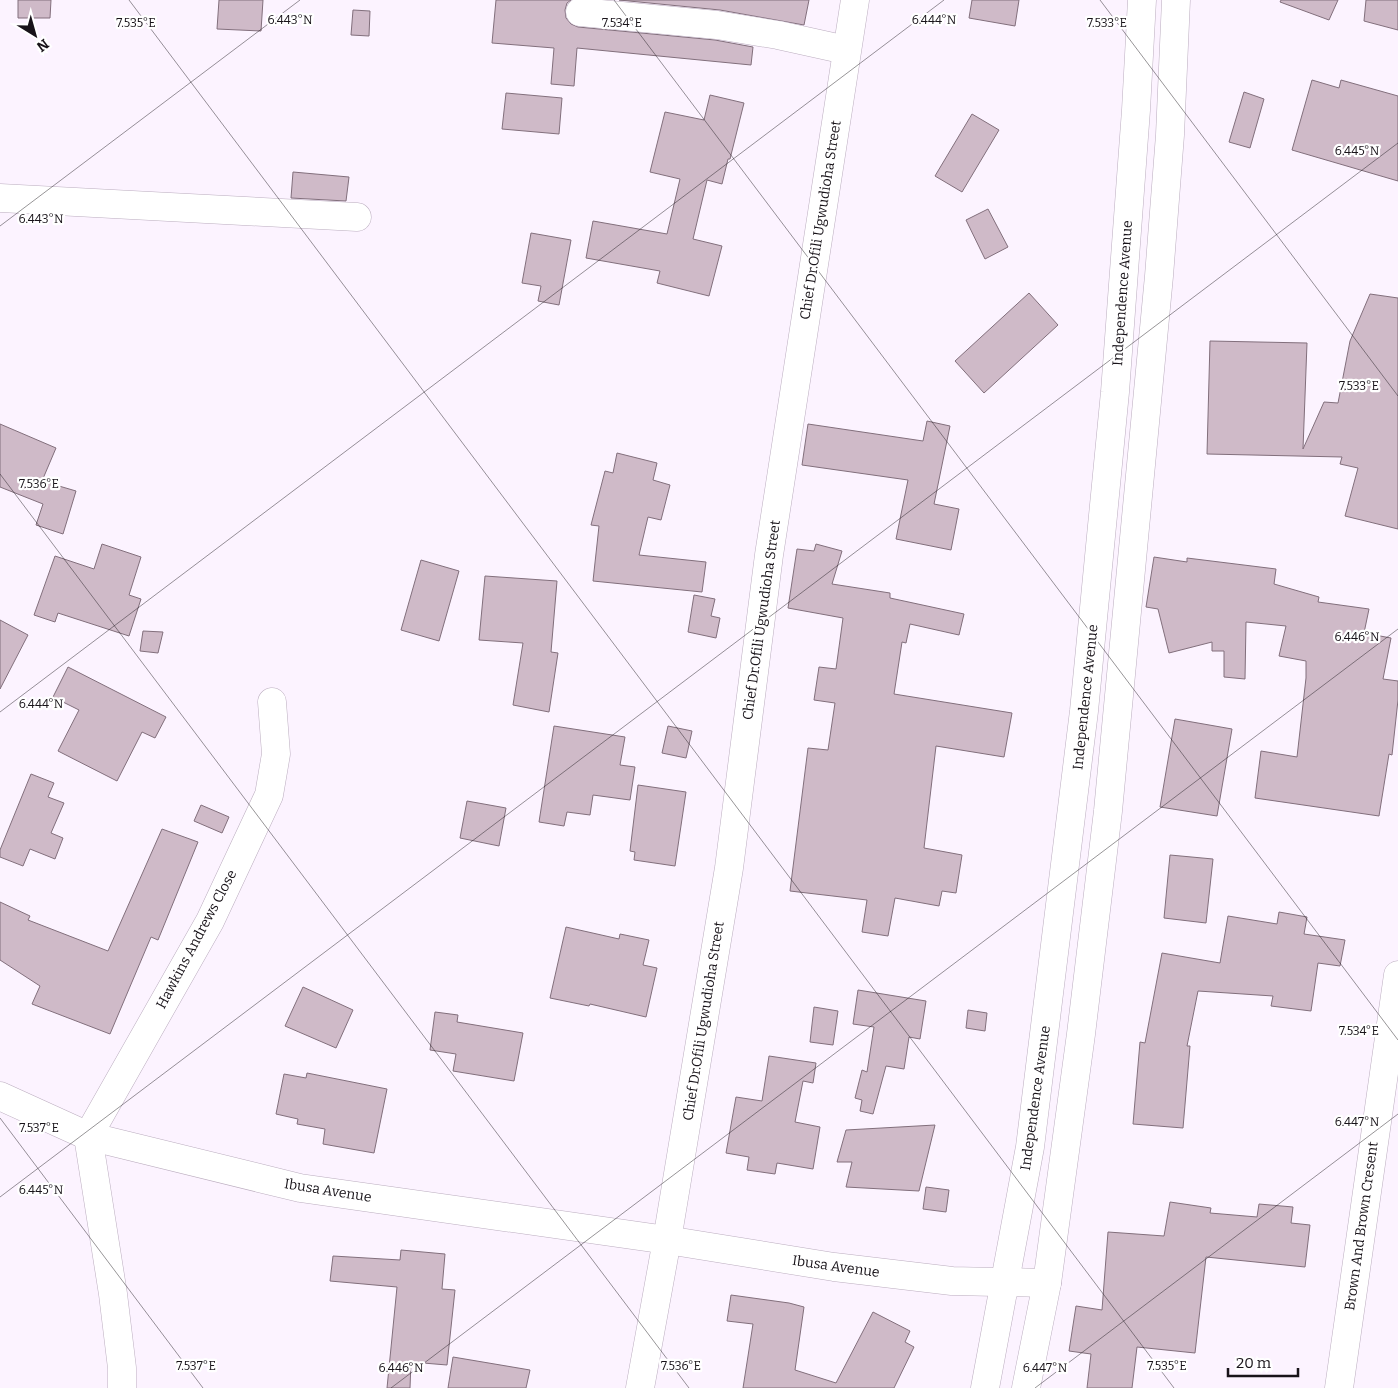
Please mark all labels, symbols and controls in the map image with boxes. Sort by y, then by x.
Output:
north arrow [10,10,60,60]
text: 6.443°N [268,13,313,27]
text: 6.444°N [912,13,957,27]
text: 7.535°E [116,16,156,30]
text: 7.534°E [602,16,642,30]
text: 7.533°E [1087,16,1127,30]
text: N [33,35,52,55]
street label: Chief Dr.Ofili Ugwudioha Street [796,119,845,321]
text: 6.445°N [1335,144,1380,158]
text: 6.443°N [19,212,64,226]
street label: Independence Avenue [1109,220,1136,366]
text: 7.533°E [1339,379,1379,393]
text: 7.536°E [19,477,59,491]
street label: Chief Dr.Ofili Ugwudioha Street [739,519,784,721]
street label: Independence Avenue [1069,624,1102,771]
text: 6.446°N [1335,630,1380,644]
text: 6.444°N [19,697,64,711]
street label: Hawkins Andrews Close [153,867,240,1012]
street label: Chief Dr.Ofili Ugwudioha Street [679,920,728,1122]
text: 7.534°E [1339,1024,1379,1038]
street label: Independence Avenue [1017,1025,1054,1172]
text: 6.447°N [1335,1115,1380,1129]
text: 7.537°E [19,1121,59,1135]
street label: Brown And Brown Cresent [1341,1141,1382,1312]
street label: Ibusa Avenue [283,1175,373,1206]
text: 6.445°N [19,1183,64,1197]
street label: Ibusa Avenue [791,1252,881,1281]
scale bar [1228,1346,1298,1378]
text: 20 m [1236,1354,1272,1372]
text: 7.537°E [176,1359,216,1373]
text: 7.536°E [661,1359,701,1373]
text: 7.535°E [1147,1359,1187,1373]
text: 6.446°N [379,1361,424,1375]
text: 6.447°N [1023,1361,1068,1375]

